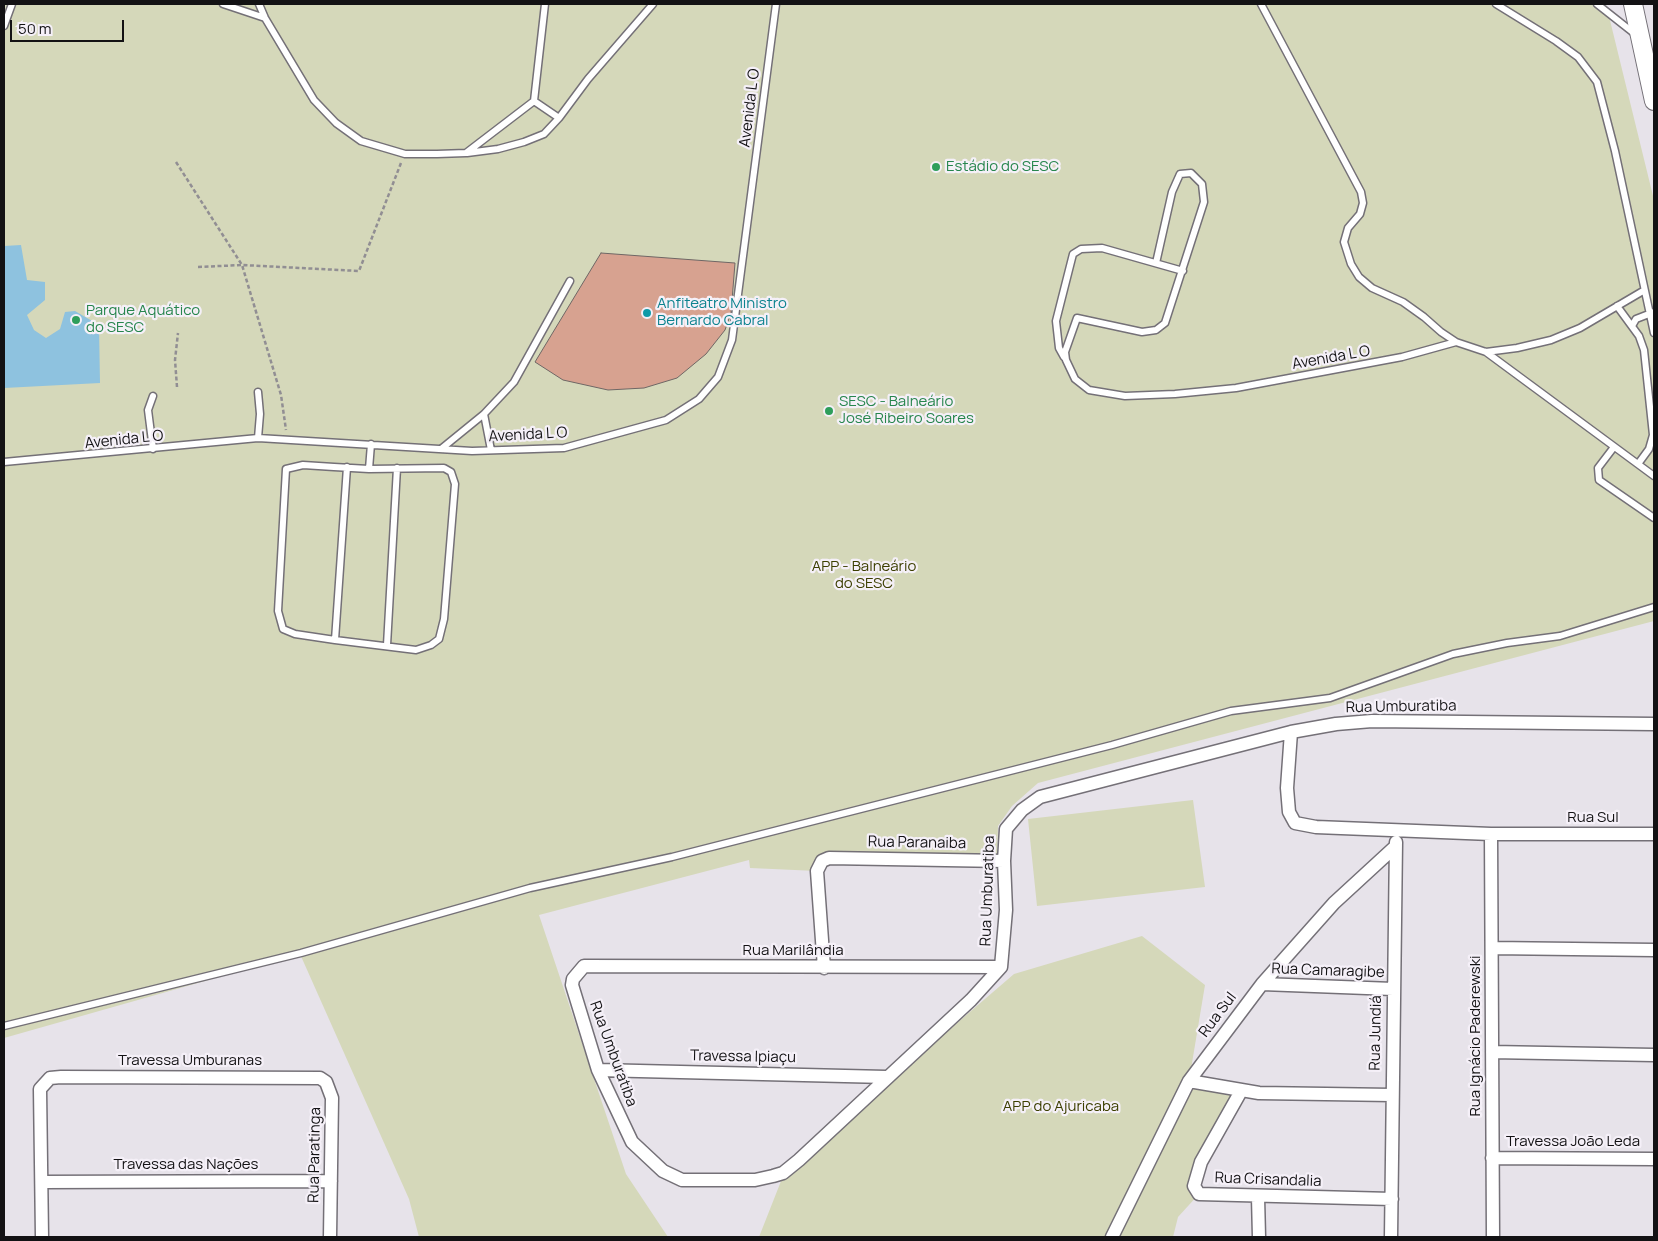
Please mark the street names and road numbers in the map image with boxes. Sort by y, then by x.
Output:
street label: Avenida L O [736,68,764,148]
street label: Avenida L O [1291,342,1371,374]
street label: Avenida L O [488,424,568,446]
street label: Avenida L O [84,427,164,453]
street label: Rua Umburatiba [1345,697,1457,717]
street label: Rua Sul [1567,809,1619,827]
street label: Rua Paranaiba [868,833,966,853]
street label: Rua Umburatiba [977,835,999,947]
street label: Rua Marilândia [743,942,843,960]
street label: Rua Ignácio Paderewski [1467,955,1485,1117]
street label: Rua Camaragibe [1271,960,1385,982]
street label: Rua Sul [1195,989,1241,1041]
street label: Rua Jundiá [1366,995,1386,1071]
street label: Rua Umburatiba [586,999,640,1109]
street label: Travessa Ipiaçu [690,1047,796,1067]
street label: Travessa Umburanas [118,1052,262,1070]
street label: Rua Paratinga [305,1107,325,1203]
street label: Travessa João Leda [1506,1133,1640,1151]
street label: Travessa das Nações [114,1156,258,1174]
street label: Rua Crisandalia [1214,1169,1322,1191]

